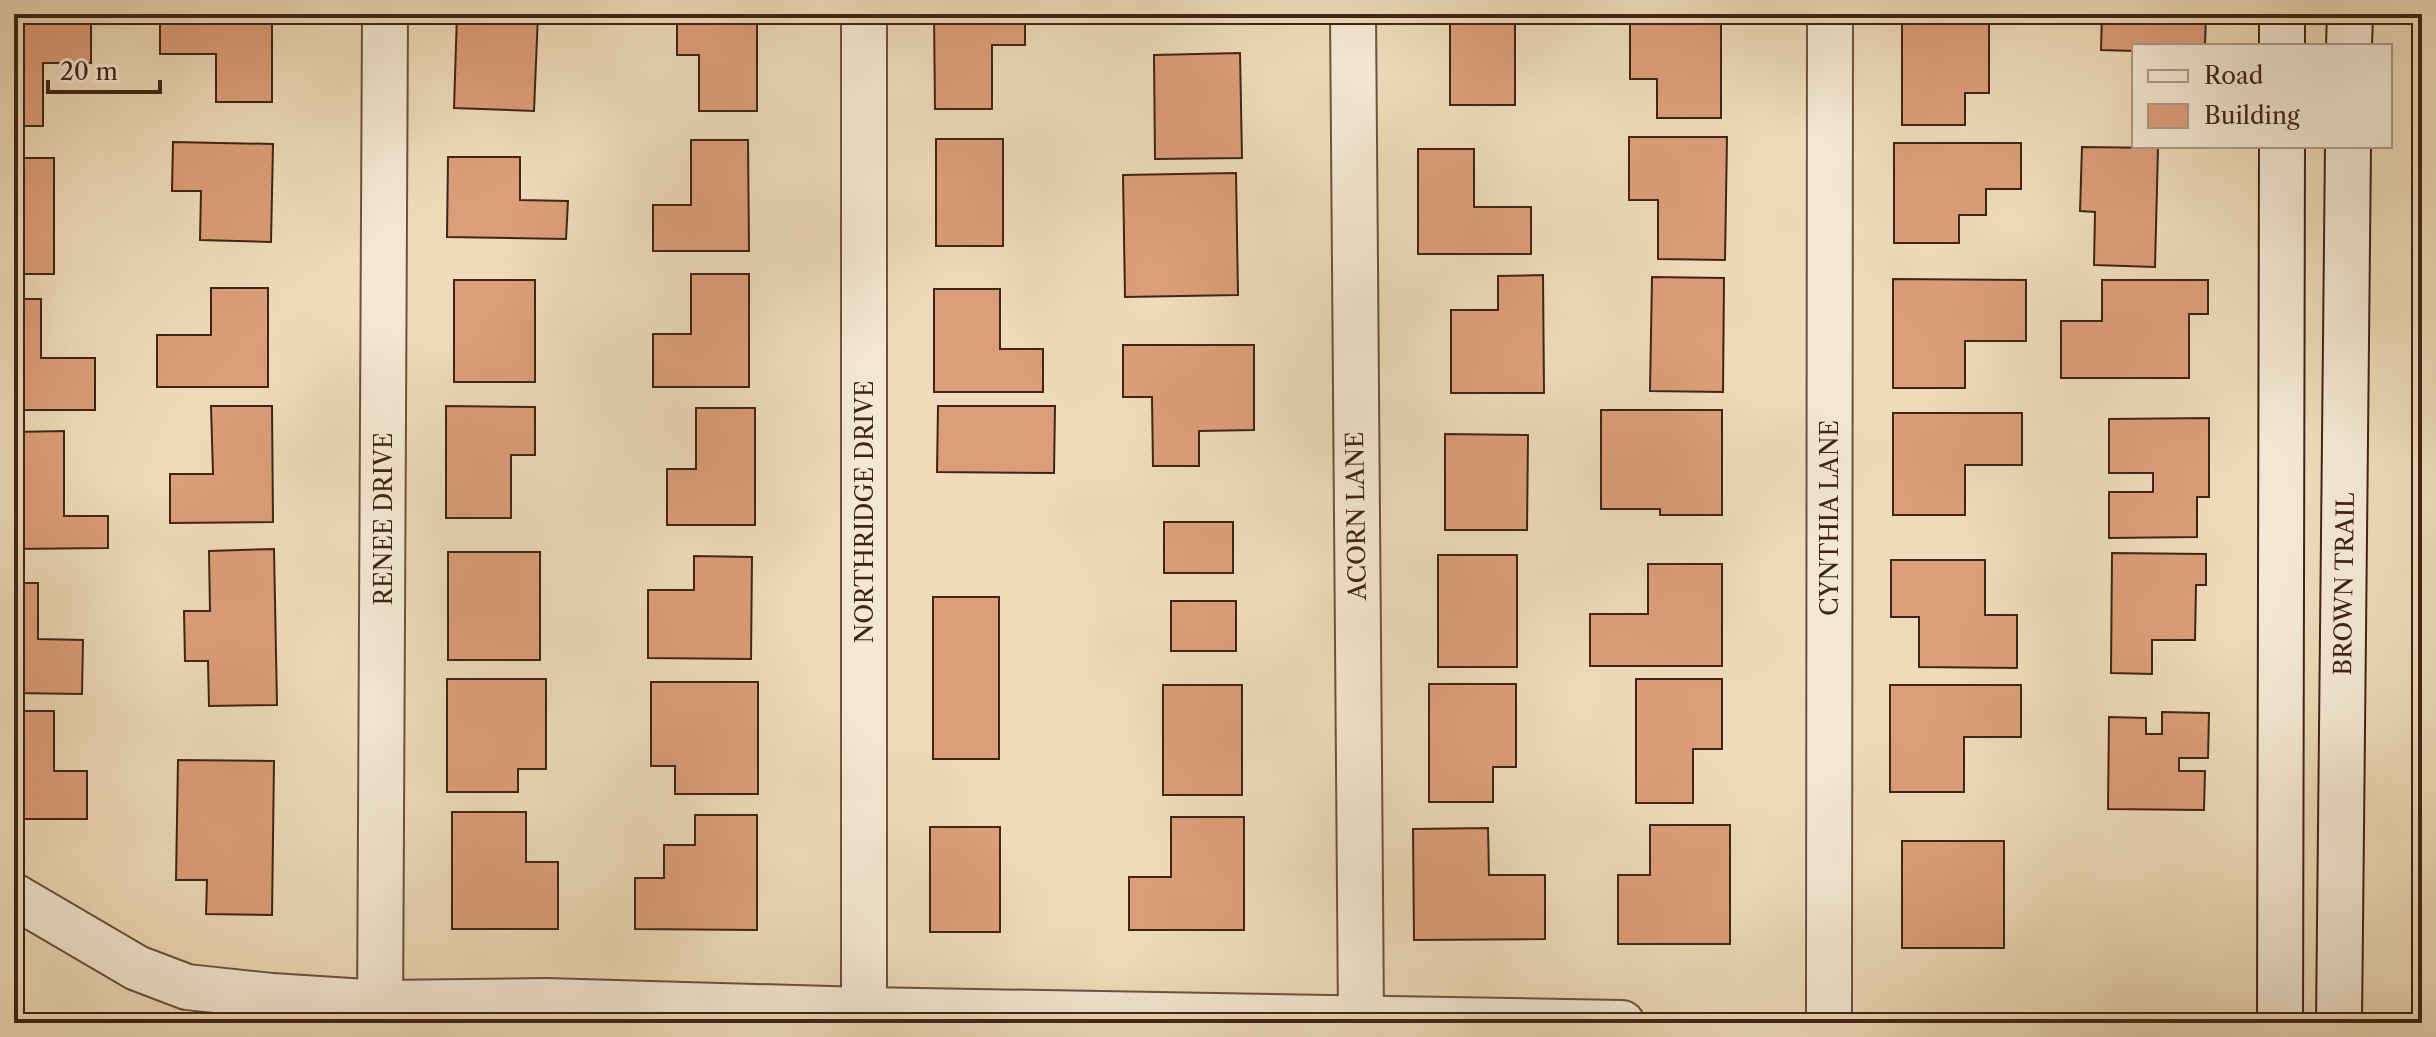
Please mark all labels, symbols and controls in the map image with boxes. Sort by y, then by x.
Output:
scale bar [48,44,160,94]
legend [2132,44,2392,148]
text: 20 m [60,57,118,86]
text: Road [2204,61,2264,90]
text: Building [2204,101,2300,130]
street label: NORTHRIDGE DRIVE [850,381,879,643]
street label: CYNTHIA LANE [1815,420,1844,616]
street label: ACORN LANE [1340,431,1372,602]
street label: RENEE DRIVE [369,432,398,606]
street label: BROWN TRAIL [2328,492,2360,676]

